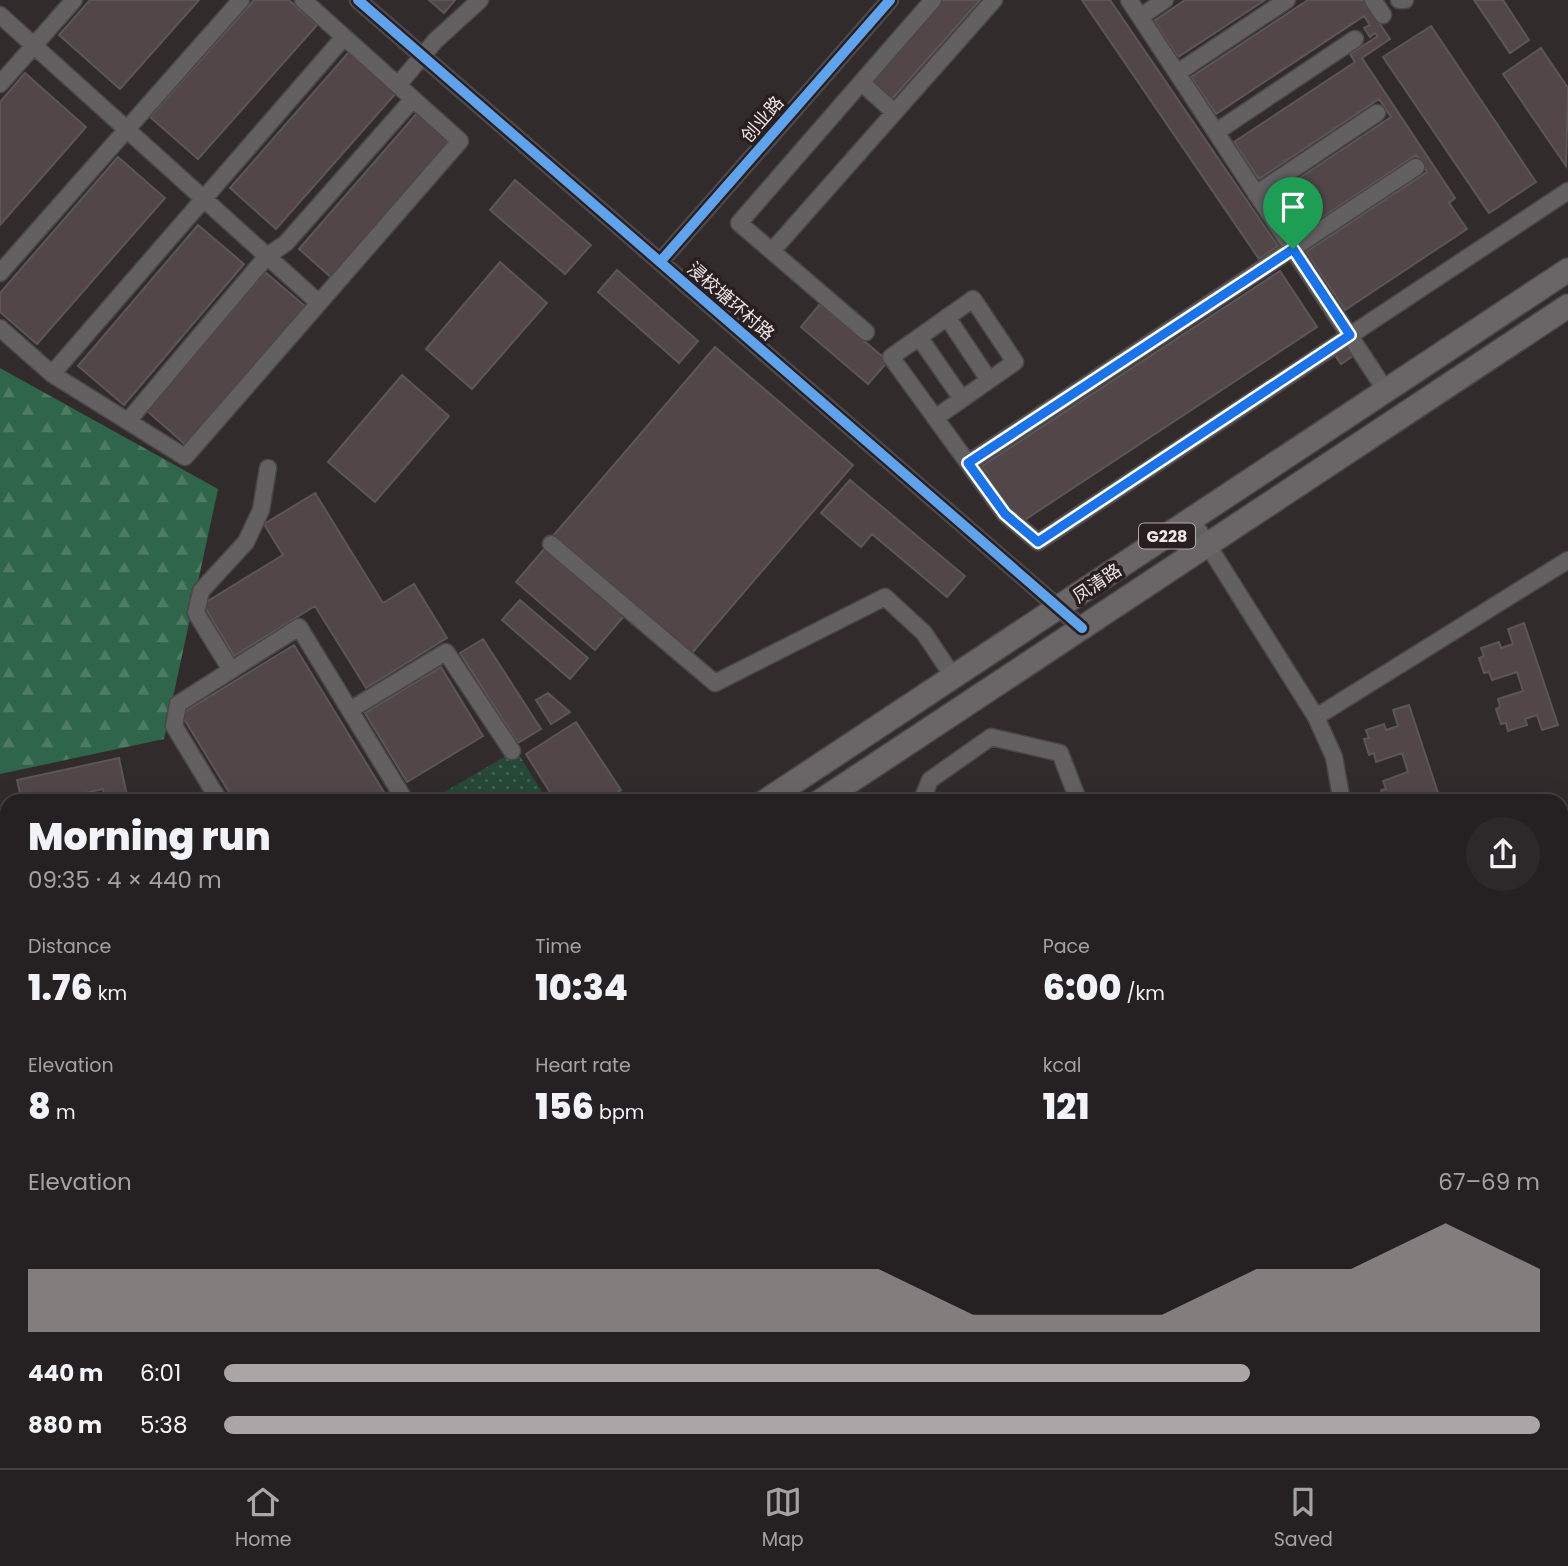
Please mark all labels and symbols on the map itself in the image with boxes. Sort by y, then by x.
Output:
street label: 创业路 [735,90,789,148]
pin [1263,177,1323,249]
street label: 浸校塘环村路 [682,256,780,346]
road number: G228 [1139,524,1195,548]
street label: 凤清路 [1068,558,1126,608]

